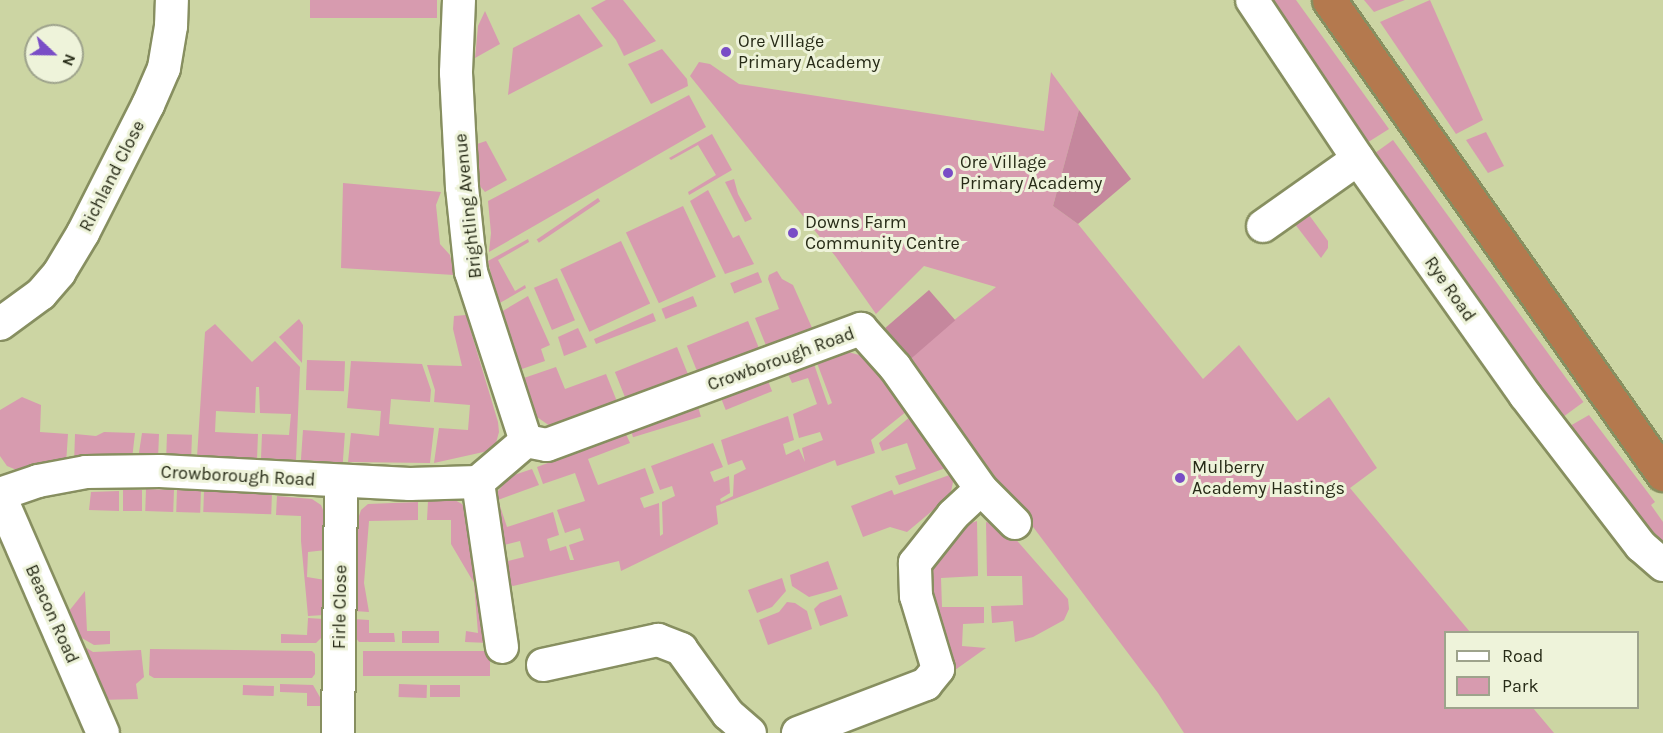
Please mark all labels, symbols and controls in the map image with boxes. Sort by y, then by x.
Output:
north arrow [24,24,84,84]
place label: Ore VIllage Primary Academy [738,31,880,74]
marker: Ore VIllage Primary Academy [719,45,733,59]
text: N [58,51,80,69]
street label: Richland Close [75,117,149,235]
street label: Brightling Avenue [450,132,486,280]
place label: Ore Village Primary Academy [960,152,1102,195]
marker: Ore Village Primary Academy [941,166,955,180]
place label: Downs Farm Community Centre [805,212,960,254]
marker: Downs Farm Community Centre [786,226,800,240]
street label: Rye Road [1420,252,1480,326]
street label: Crowborough Road [705,322,857,396]
place label: Mulberry Academy Hastings [1192,457,1345,500]
street label: Crowborough Road [160,461,316,491]
marker: Mulberry Academy Hastings [1173,471,1187,485]
street label: Beacon Road [21,561,83,667]
street label: Firle Close [328,565,352,649]
legend [1444,631,1639,709]
text: Road [1502,645,1543,667]
text: Park [1502,675,1539,697]

